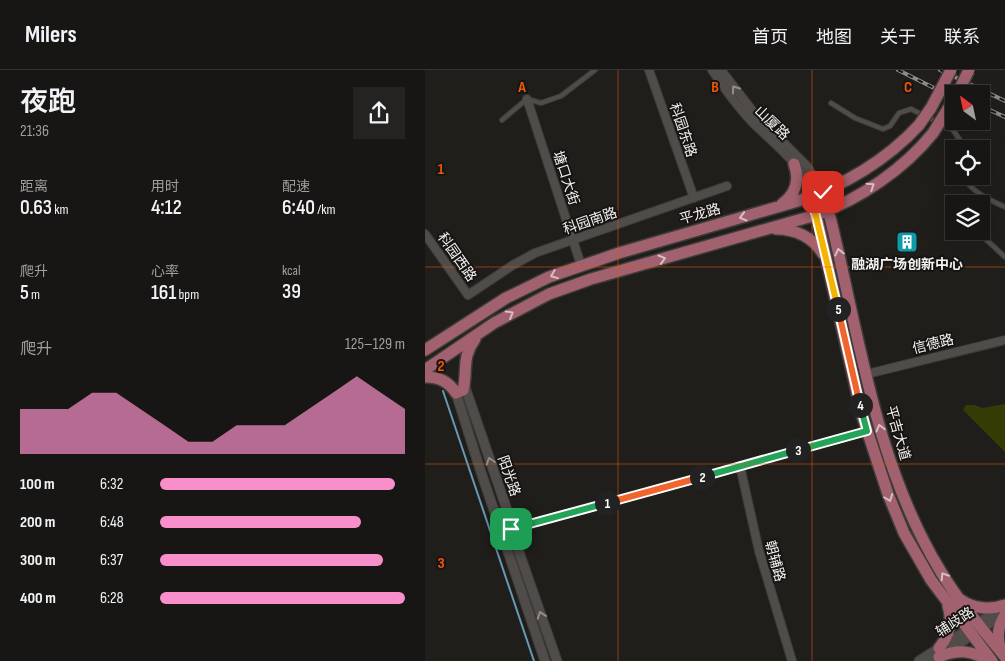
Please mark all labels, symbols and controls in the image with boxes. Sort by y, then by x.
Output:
text: Milers [25,20,77,49]
text: 首页 [752,27,788,48]
text: 地图 [816,27,852,48]
text: 关于 [880,27,916,48]
text: 联系 [944,27,980,48]
text: A [517,78,526,97]
text: B [711,78,719,97]
text: C [904,78,912,97]
one-way arrow [732,85,741,95]
north arrow [945,85,990,130]
map controls [945,85,990,240]
text: 夜跑 [20,86,76,119]
button: share [353,87,405,139]
street label: 科园东路 [666,101,700,159]
street label: 山厦路 [751,102,793,144]
text: 21:36 [20,122,49,141]
button: locate [945,140,990,185]
street label: 塘口大街 [549,149,583,207]
text: 1 [438,160,445,179]
pin [802,171,844,213]
text: 距离 [20,178,48,195]
text: 用时 [151,178,179,195]
text: 配速 [282,178,310,195]
icon: check [809,178,837,206]
one-way arrow [866,183,875,193]
text: 0.63 [20,195,52,220]
text: 4:12 [151,195,182,220]
text: 6:40 [282,195,315,220]
button: layers [945,195,990,240]
street label: 平龙路 [677,200,723,228]
text: km [52,201,69,218]
text: /km [315,201,336,218]
street label: 科园南路 [561,204,619,238]
one-way arrow [738,211,747,222]
street label: 科园西路 [434,229,480,285]
building icon: 融湖广场创新中心 [895,230,919,254]
one-way arrow [834,248,845,257]
one-way arrow [657,254,665,264]
place label: 融湖广场创新中心 [851,256,963,273]
text: kcal [282,262,301,279]
text: 爬升 [20,263,48,280]
text: 心率 [151,263,179,280]
one-way arrow [550,269,559,279]
text: 39 [282,279,301,304]
text: 5 [20,280,29,305]
text: 161 [151,280,176,305]
text: m [29,286,40,303]
text: bpm [176,286,199,303]
pin: 5 [825,296,851,322]
text: 5 [835,301,842,318]
one-way arrow [504,311,513,321]
street label: 信德路 [911,331,955,357]
text: 125–129 m [345,335,405,354]
text: 爬升 [20,340,52,359]
text: 2 [437,357,445,376]
pin: 4 [847,392,873,418]
text: 4 [857,397,864,414]
street label: 平吉大道 [882,404,914,462]
one-way arrow [875,423,886,432]
pin: 3 [785,438,811,462]
text: 3 [795,442,802,459]
street label: 阳光路 [494,453,524,499]
one-way arrow [485,457,495,465]
pin: 2 [689,464,715,490]
text: 2 [699,469,706,486]
text: 100 m [20,475,55,494]
text: 6:32 [100,475,123,494]
pin: 1 [595,490,619,516]
one-way arrow [883,493,893,501]
text: 1 [605,495,610,512]
pin [490,508,532,550]
text: 200 m [20,513,55,532]
text: 6:48 [100,513,124,532]
icon: arrive [497,515,525,543]
street label: 朝辅路 [761,539,789,583]
text: 300 m [20,551,56,570]
text: 6:37 [100,551,123,570]
text: 3 [437,554,445,573]
one-way arrow [940,573,950,582]
text: 400 m [20,589,56,608]
text: 6:28 [100,589,124,608]
street label: 辅歧路 [933,603,977,641]
one-way arrow [537,611,547,620]

